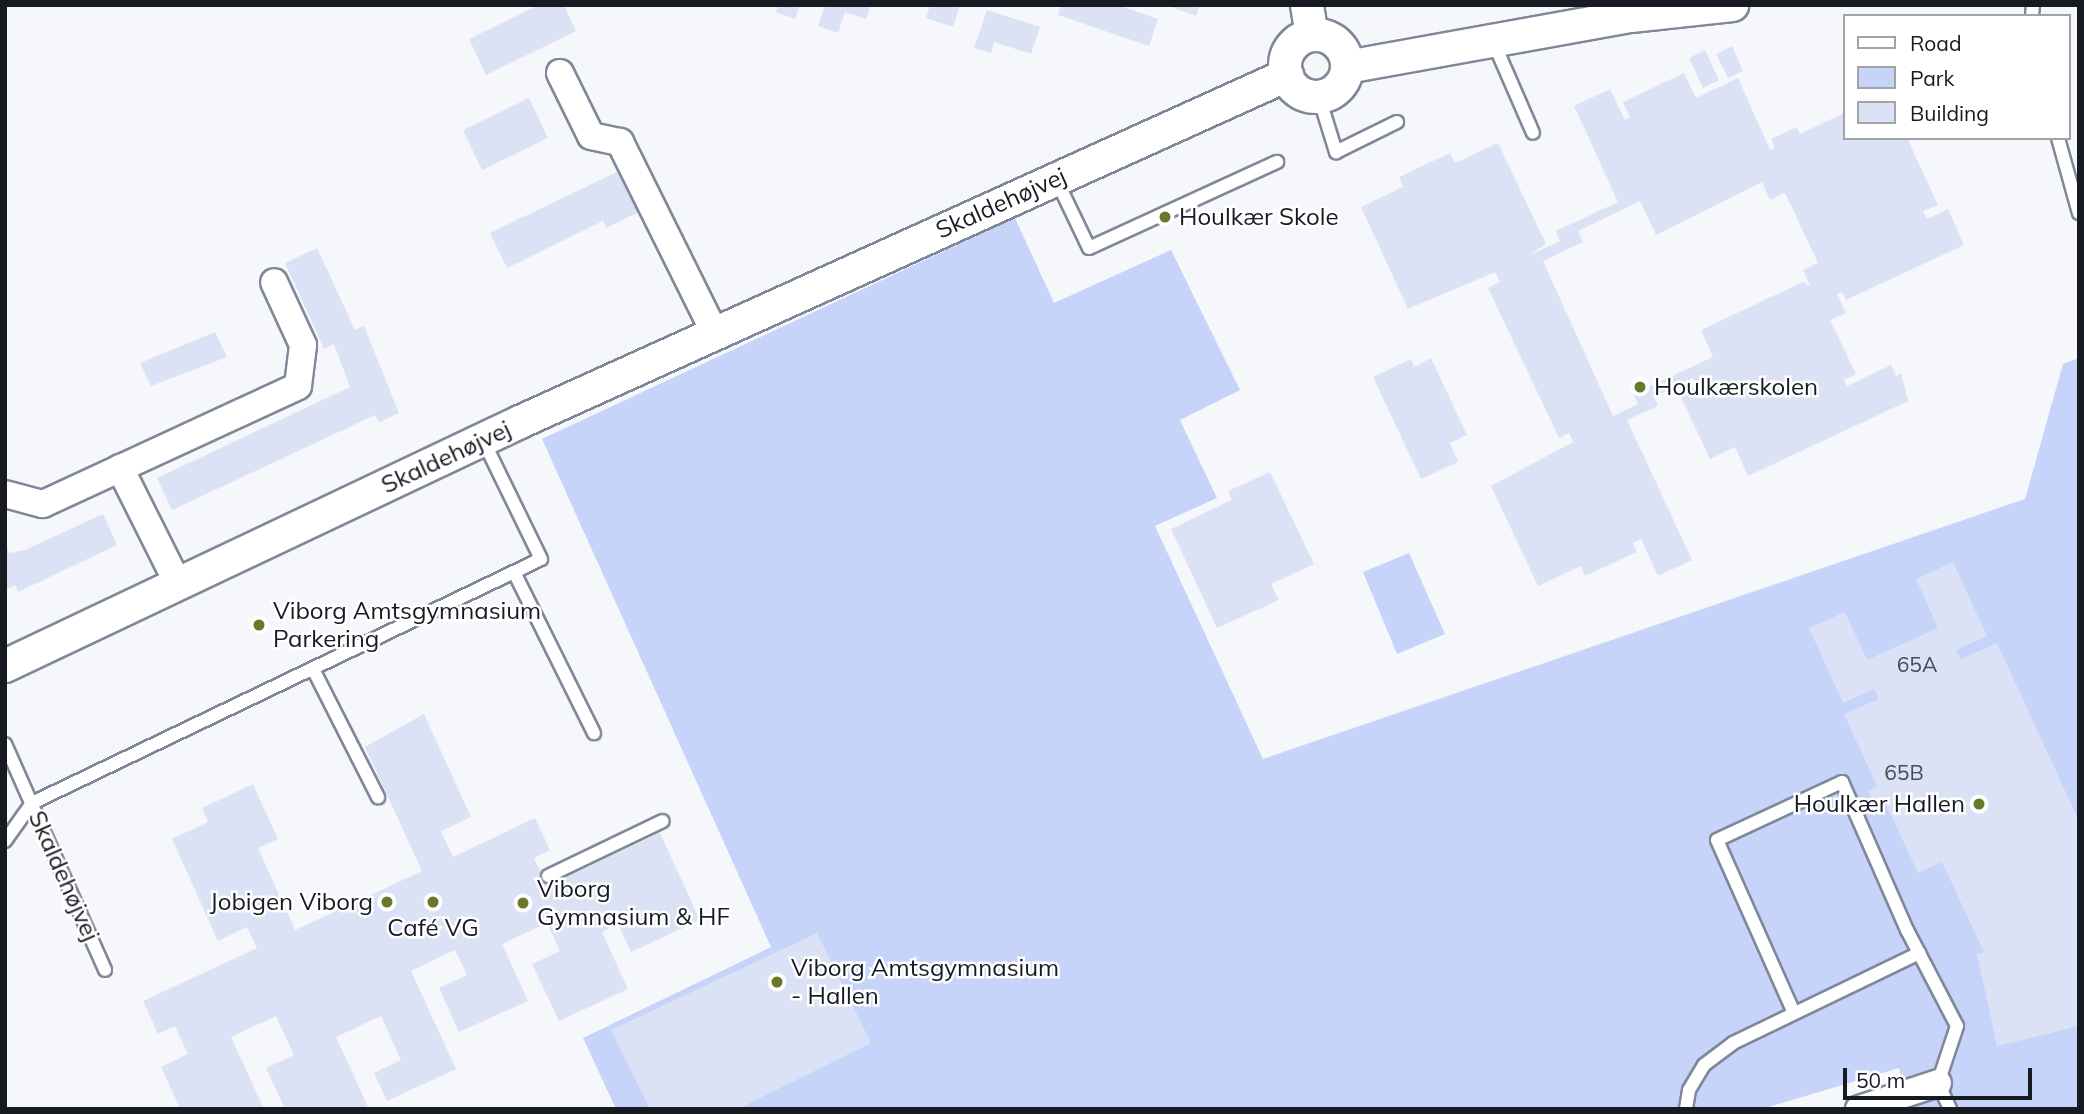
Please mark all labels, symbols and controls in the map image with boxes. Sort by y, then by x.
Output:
legend [1842,14,2070,140]
text: Road [1910,30,1961,56]
text: Park [1910,65,1954,91]
text: Building [1910,100,1989,126]
street label: Skaldehøjvej [931,161,1071,245]
place label: Houlkær Skole [1179,203,1339,231]
marker: Houlkær Skole [1157,209,1173,225]
place label: Houlkærskolen [1654,373,1818,401]
marker: Houlkærskolen [1632,379,1648,395]
street label: Skaldehøjvej [377,414,515,500]
place label: Viborg Amtsgymnasium Parkering [273,597,541,653]
marker: Viborg Amtsgymnasium Parkering [251,617,267,633]
house number: 65A [1897,651,1937,677]
house number: 65B [1884,759,1924,785]
place label: Houlkær Hallen [1794,790,1965,818]
marker: Houlkær Hallen [1971,796,1987,812]
street label: Skaldehøjvej [22,806,106,946]
place label: Viborg Gymnasium & HF [537,875,730,931]
place label: Jobigen Viborg [210,888,373,916]
marker: Jobigen Viborg [379,894,395,910]
marker: Café VG [425,894,441,910]
marker: Viborg Gymnasium & HF [515,895,531,911]
place label: Café VG [387,914,479,942]
place label: Viborg Amtsgymnasium - Hallen [791,954,1059,1010]
marker: Viborg Amtsgymnasium - Hallen [769,974,785,990]
scale bar [1846,1054,2035,1098]
text: 50 m [1856,1067,1905,1093]

